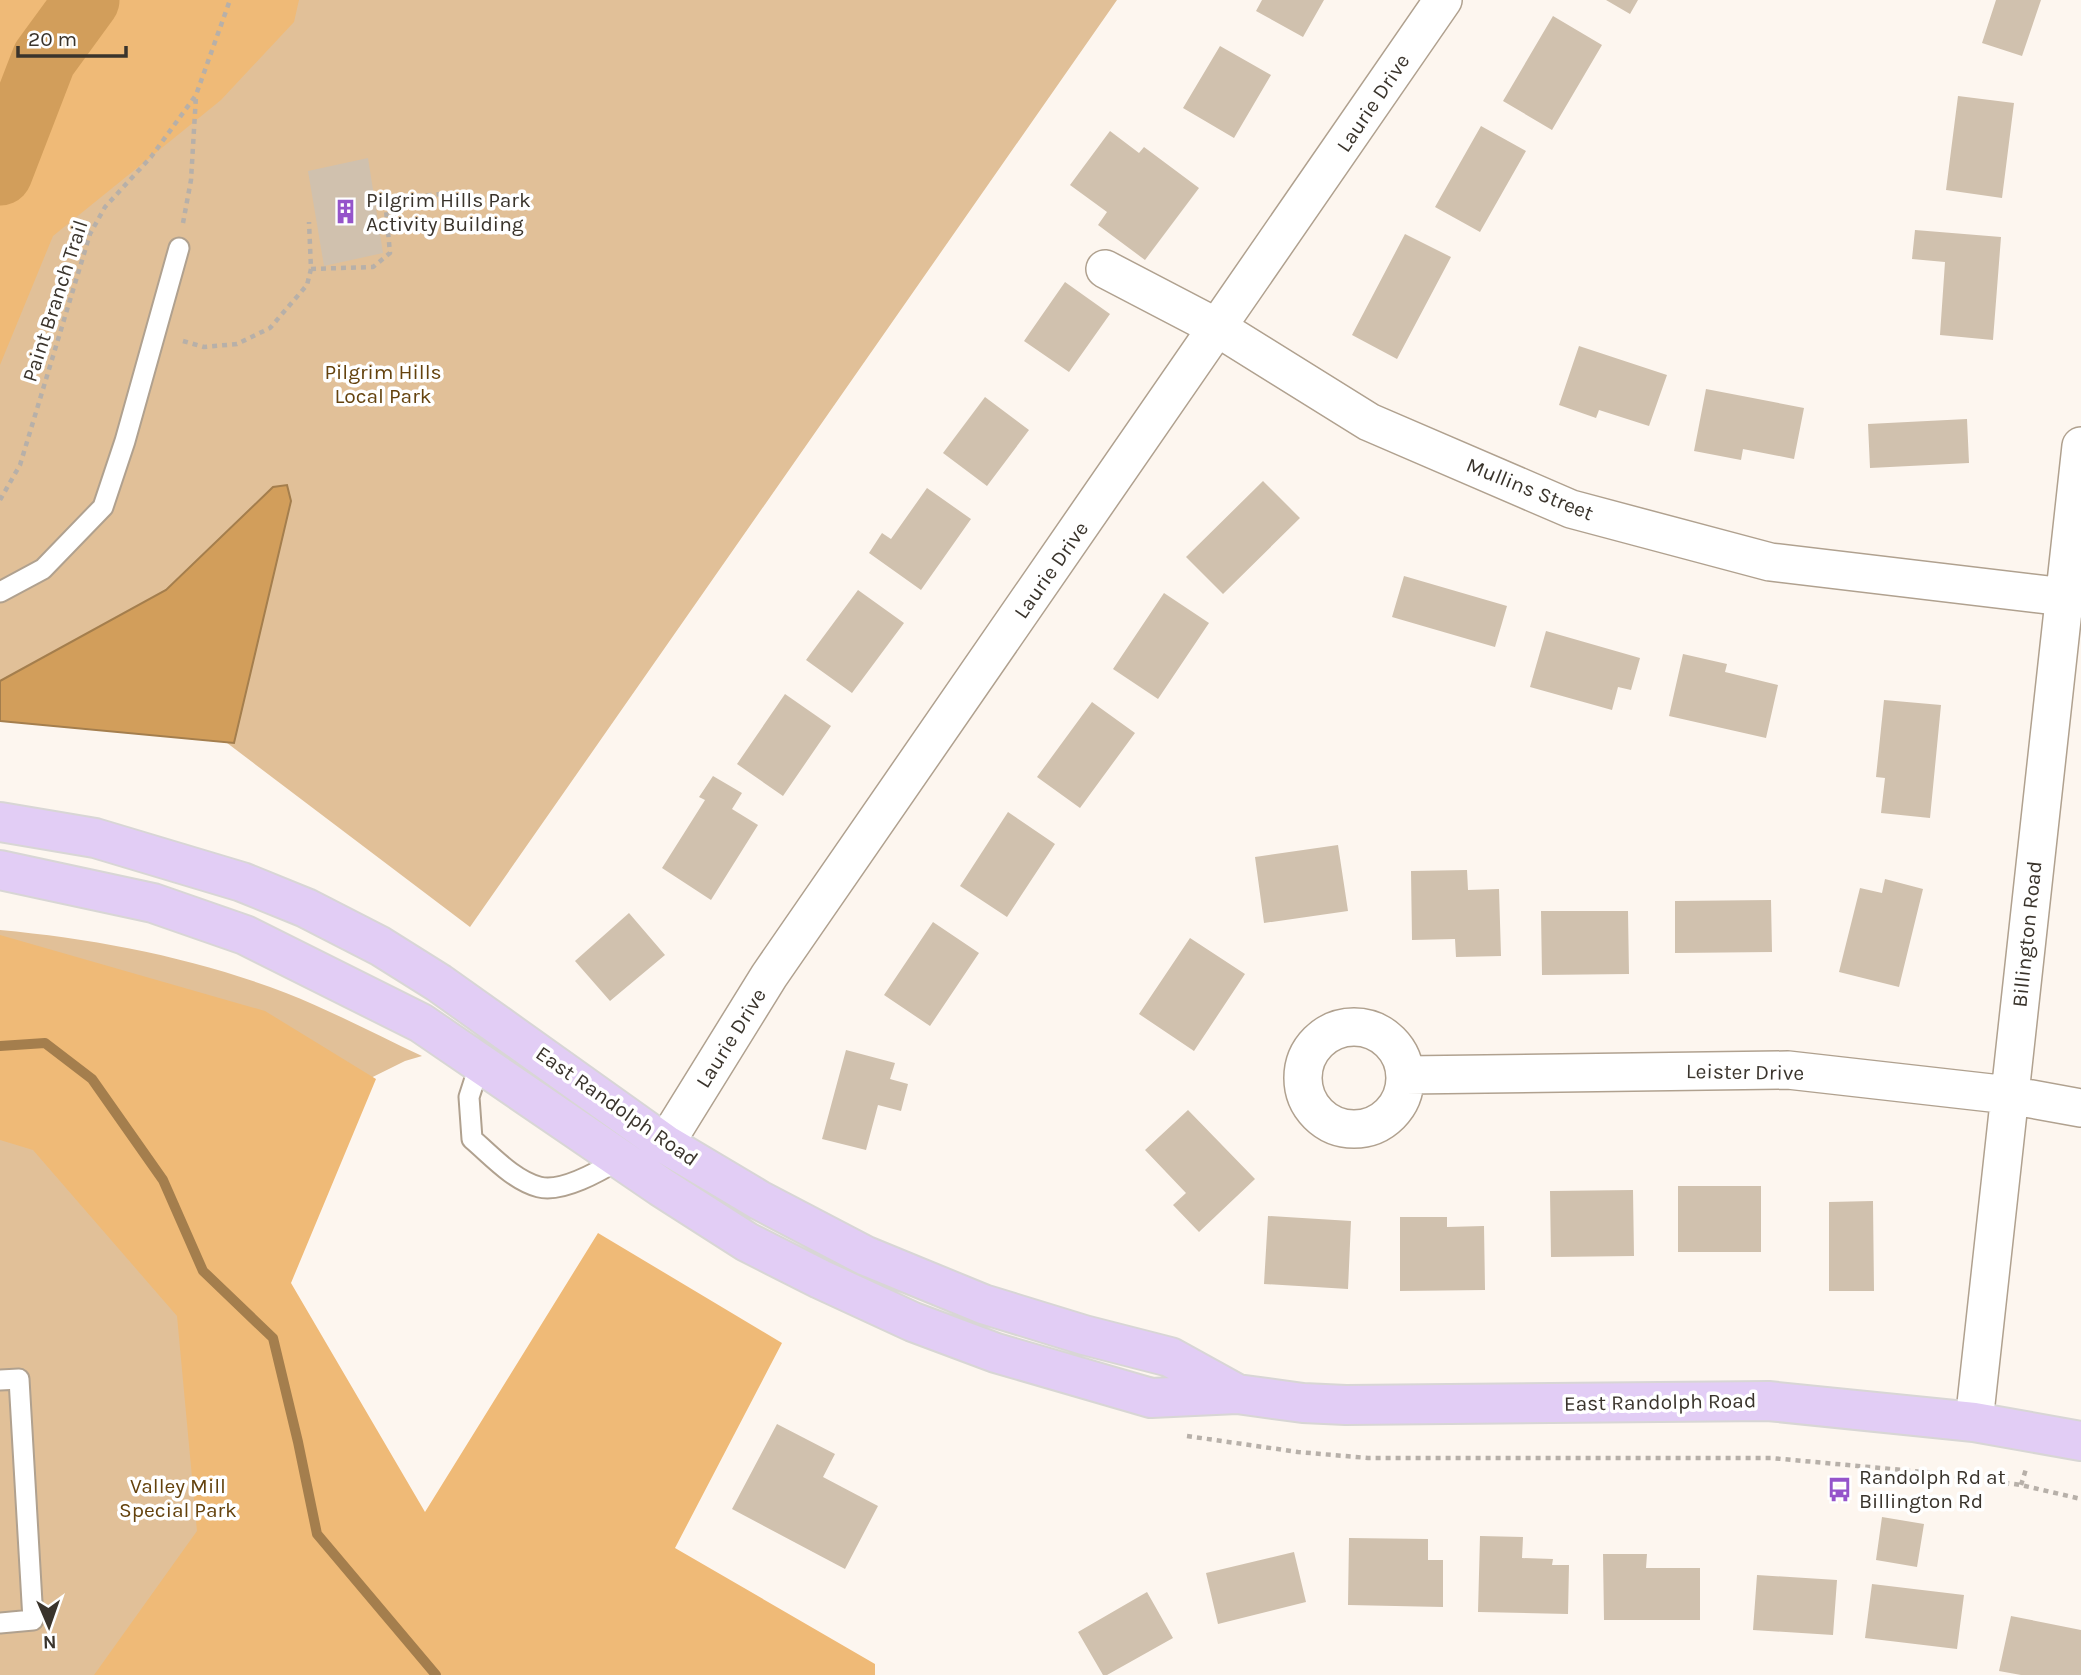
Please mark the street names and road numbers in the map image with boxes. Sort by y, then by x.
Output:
street label: Laurie Drive [1332,50,1414,156]
street label: Paint Branch Trail [18,217,92,385]
street label: Mullins Street [1463,453,1597,525]
street label: Laurie Drive [1009,517,1093,623]
street label: Billington Road [2007,860,2047,1008]
street label: Laurie Drive [691,984,771,1092]
street label: East Randolph Road [531,1041,703,1171]
street label: Leister Drive [1686,1059,1804,1085]
street label: East Randolph Road [1564,1388,1756,1416]

